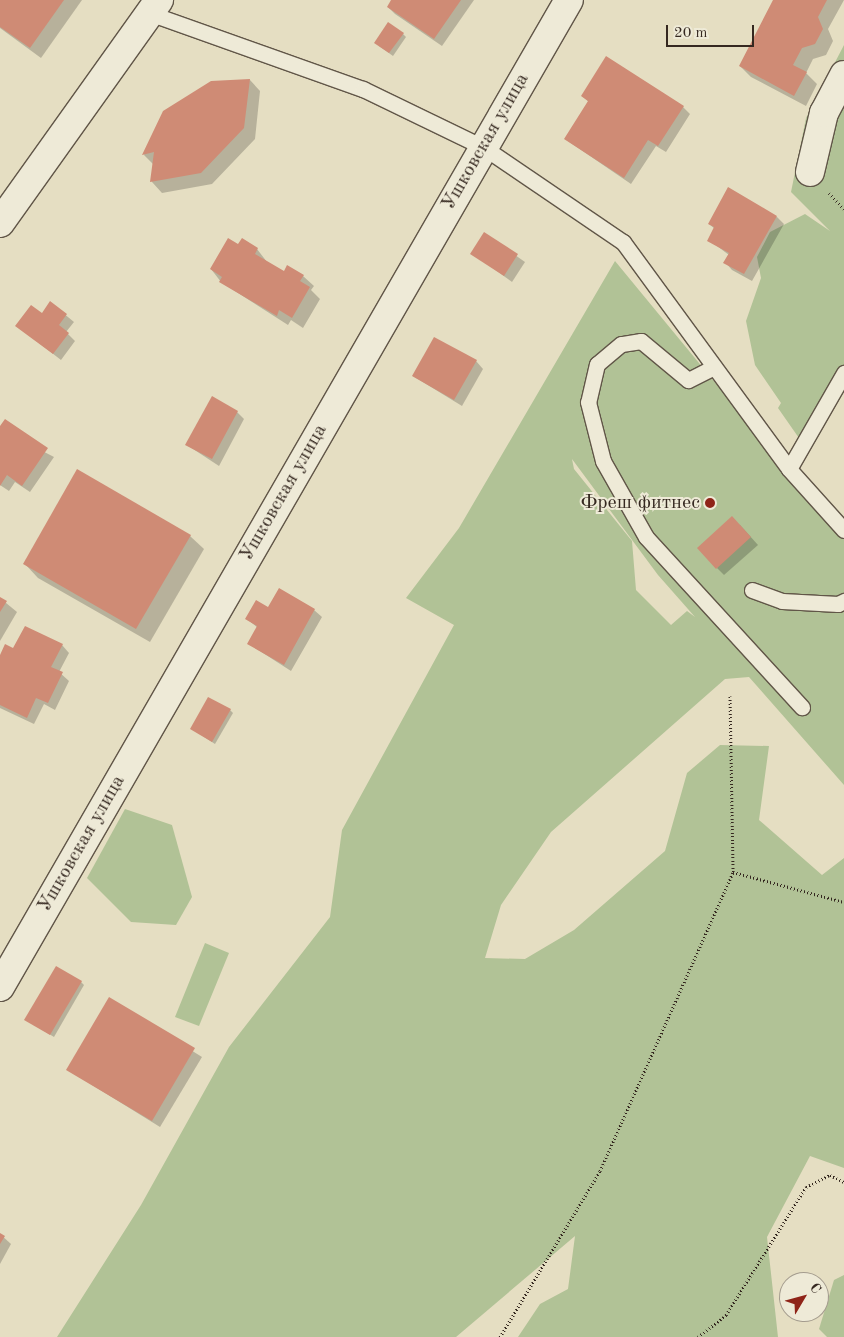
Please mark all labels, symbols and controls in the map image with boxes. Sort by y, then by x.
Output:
scale bar [669,15,756,47]
text: 20 m [674,26,708,41]
street label: Ушковская улица [437,69,535,215]
street label: Ушковская улица [235,420,333,566]
place label: Фреш фитнес [580,491,700,515]
marker: Фреш фитнес [704,497,716,509]
street label: Ушковская улица [33,771,131,917]
north arrow [779,1272,829,1322]
text: С [807,1281,824,1296]

